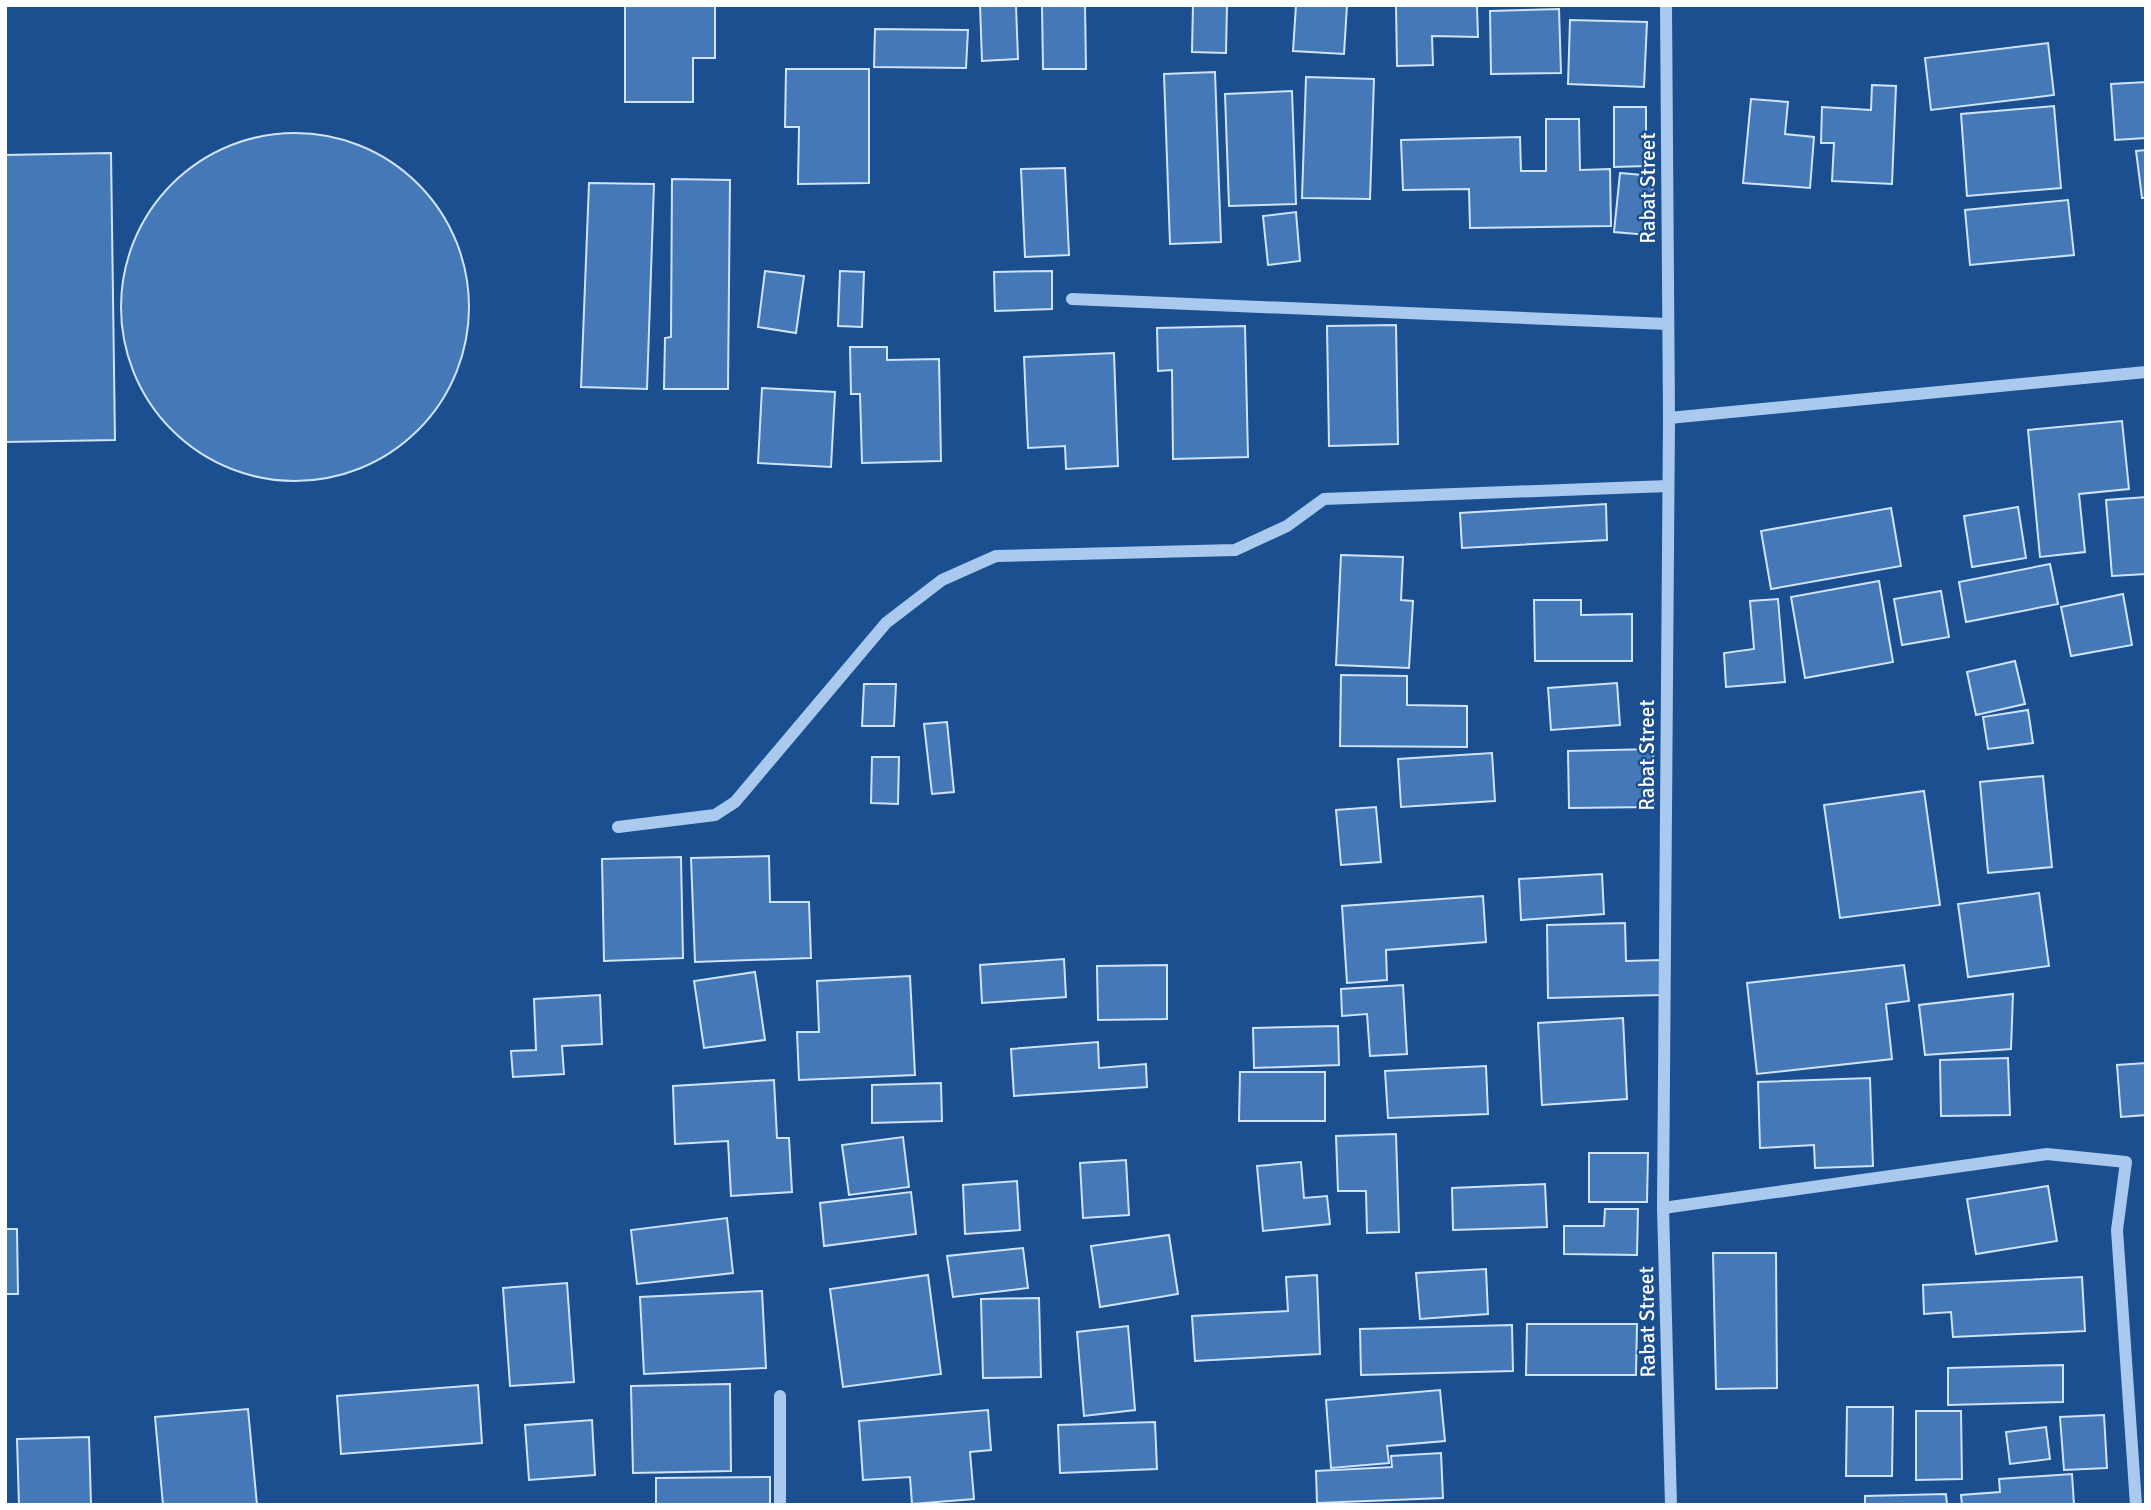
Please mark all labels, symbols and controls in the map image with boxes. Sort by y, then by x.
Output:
street label: Rabat Street [1635,132,1661,244]
street label: Rabat Street [1634,699,1660,811]
street label: Rabat Street [1633,1266,1661,1378]

